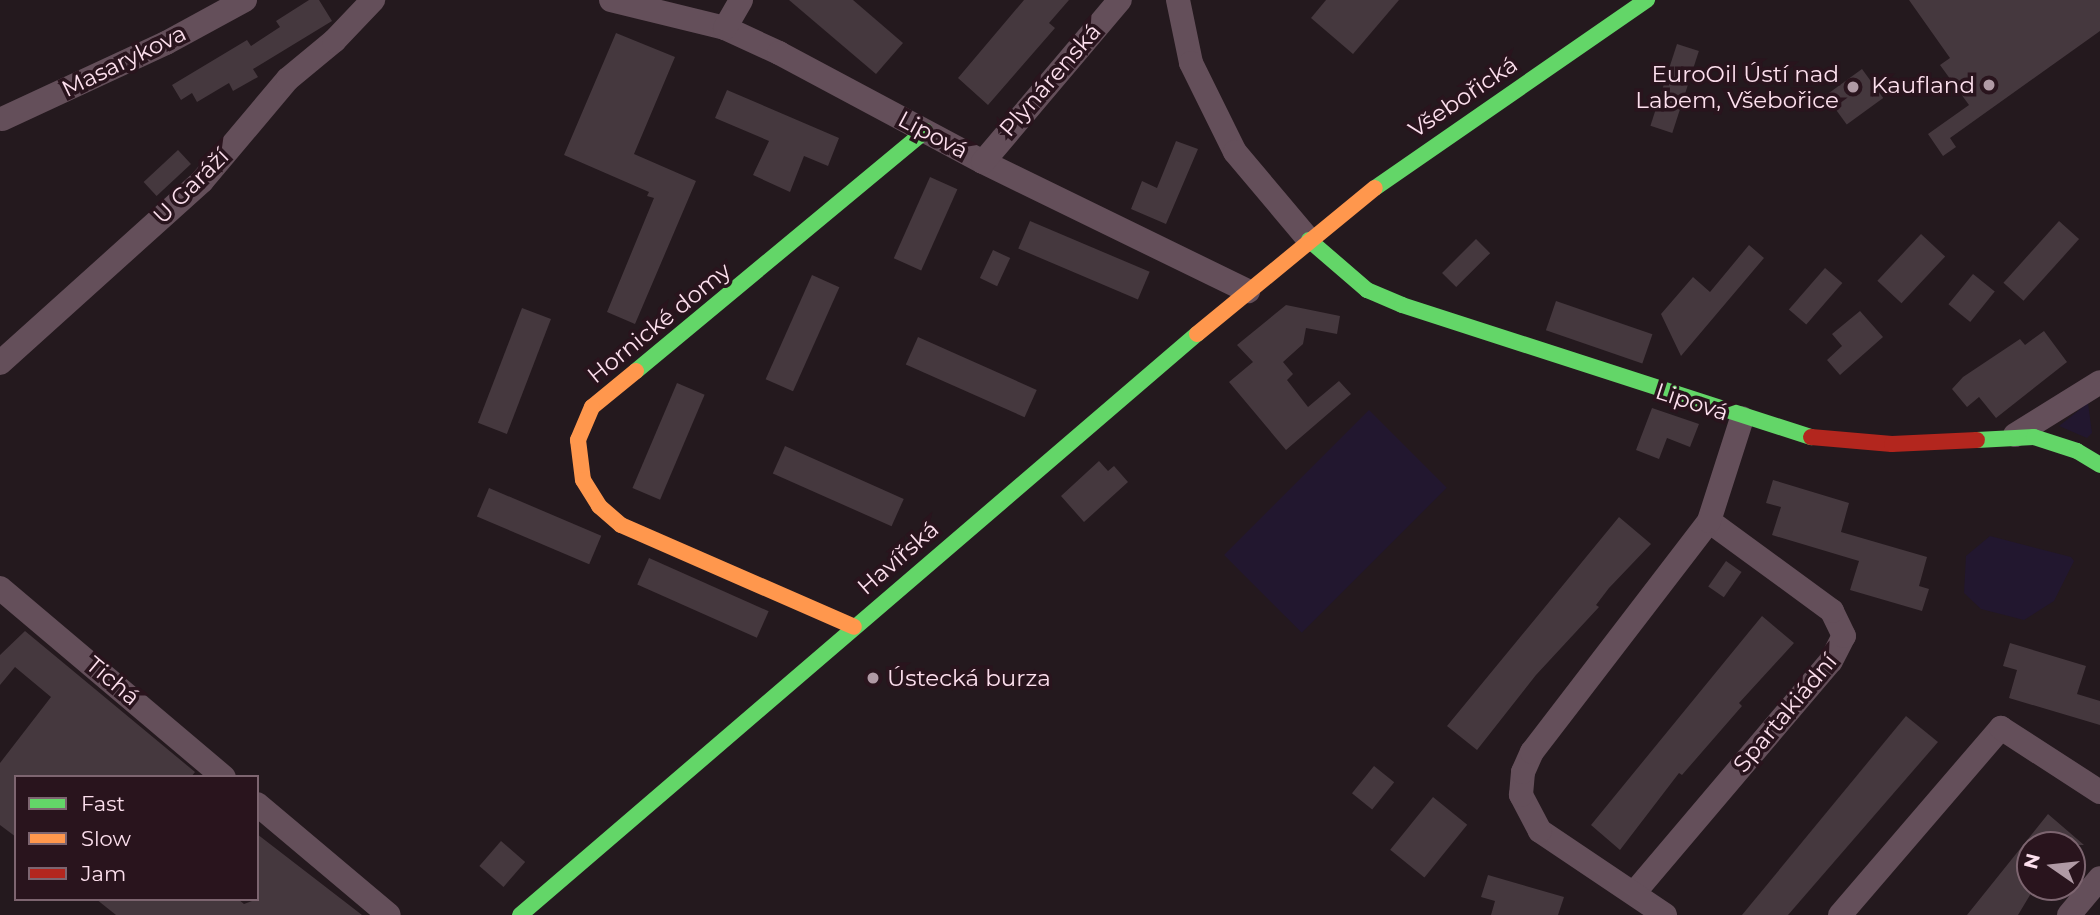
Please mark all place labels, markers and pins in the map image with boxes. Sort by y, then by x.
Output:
place label: EuroOil Ústí nad Labem, Všebořice [1635,60,1839,114]
place label: Kaufland [1871,71,1975,99]
marker: Kaufland [1981,77,1997,93]
marker: EuroOil Ústí nad Labem, Všebořice [1845,79,1861,95]
place label: Ústecká burza [887,664,1051,692]
marker: Ústecká burza [865,670,881,686]

